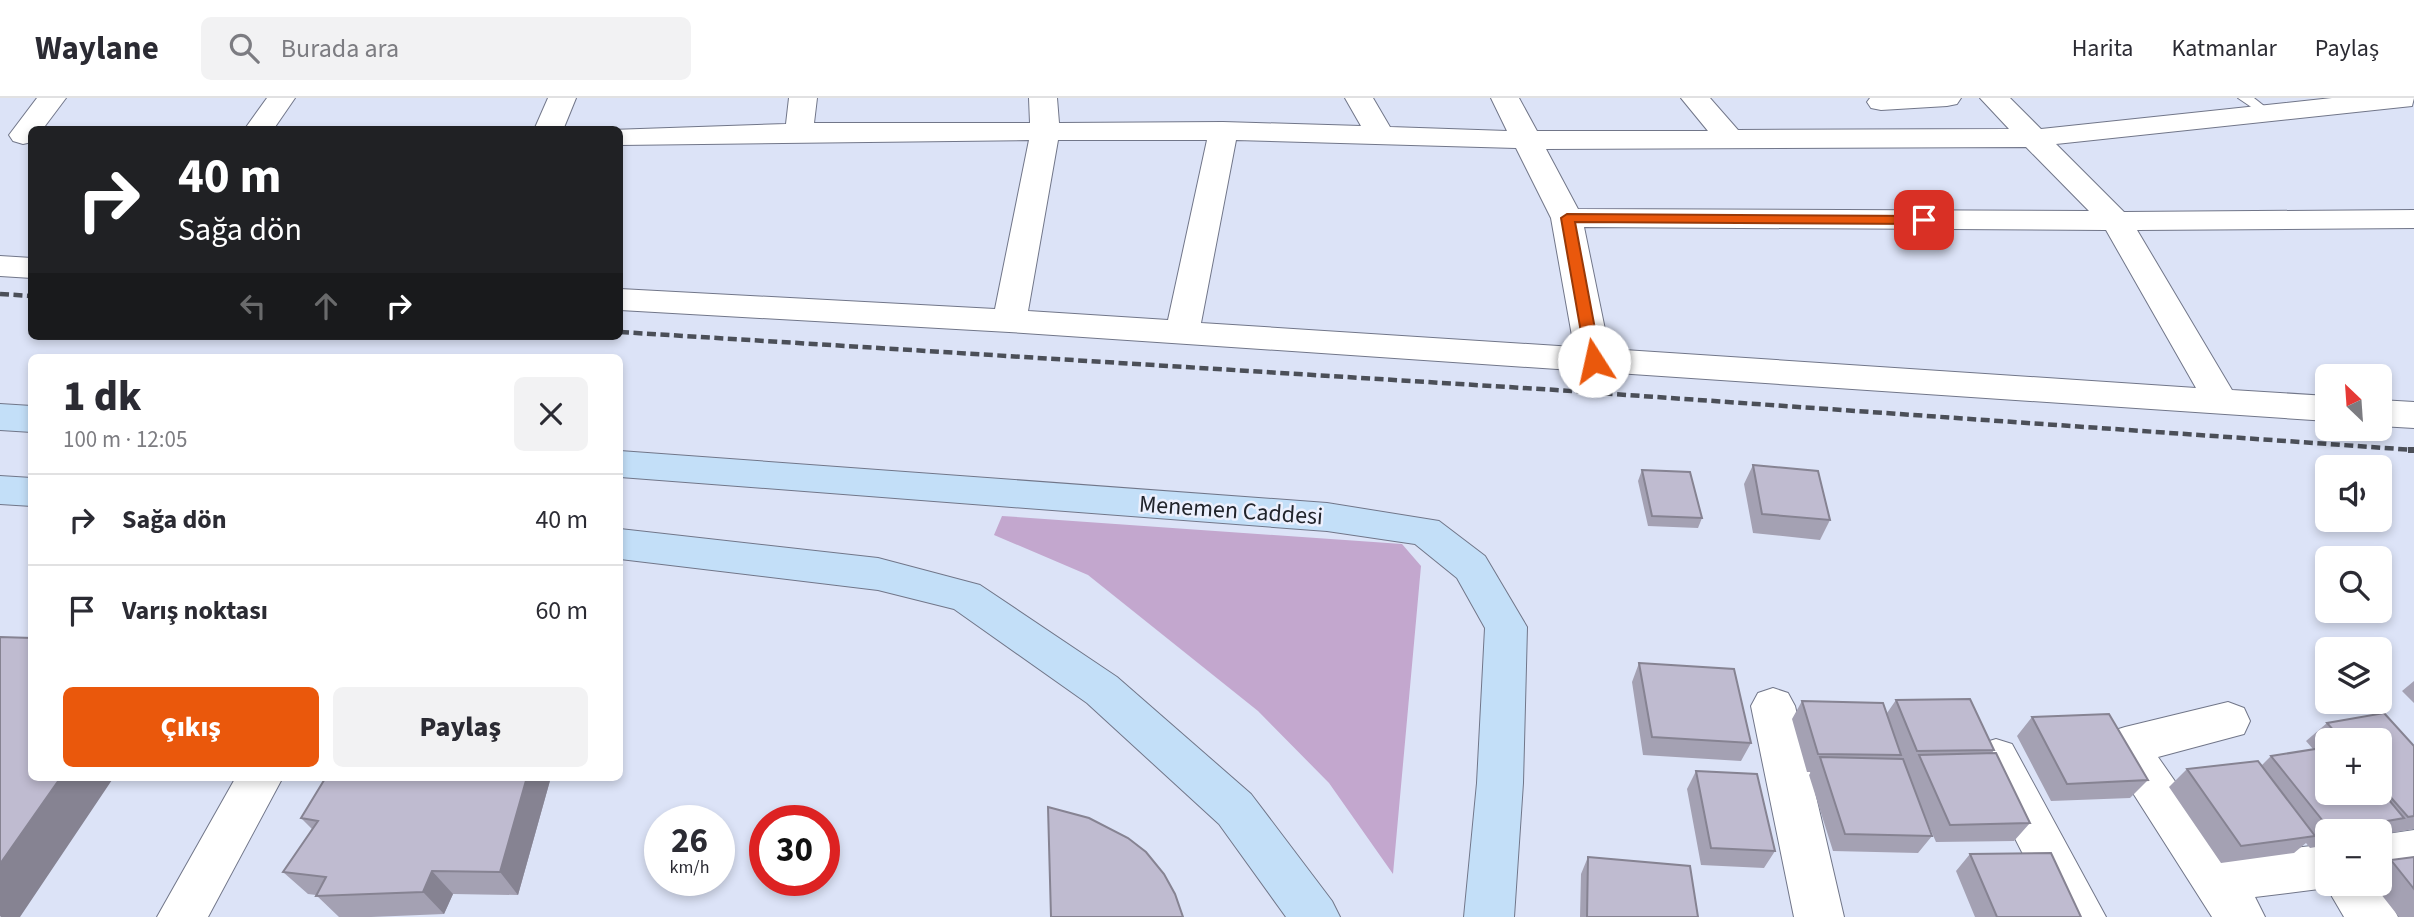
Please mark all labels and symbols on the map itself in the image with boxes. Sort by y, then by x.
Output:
pin [1894,190,1954,250]
position arrow [1557,324,1631,398]
north arrow [2315,364,2392,441]
street label: Menemen Caddesi [1138,487,1324,534]
speed limit sign: 30 [749,805,840,896]

